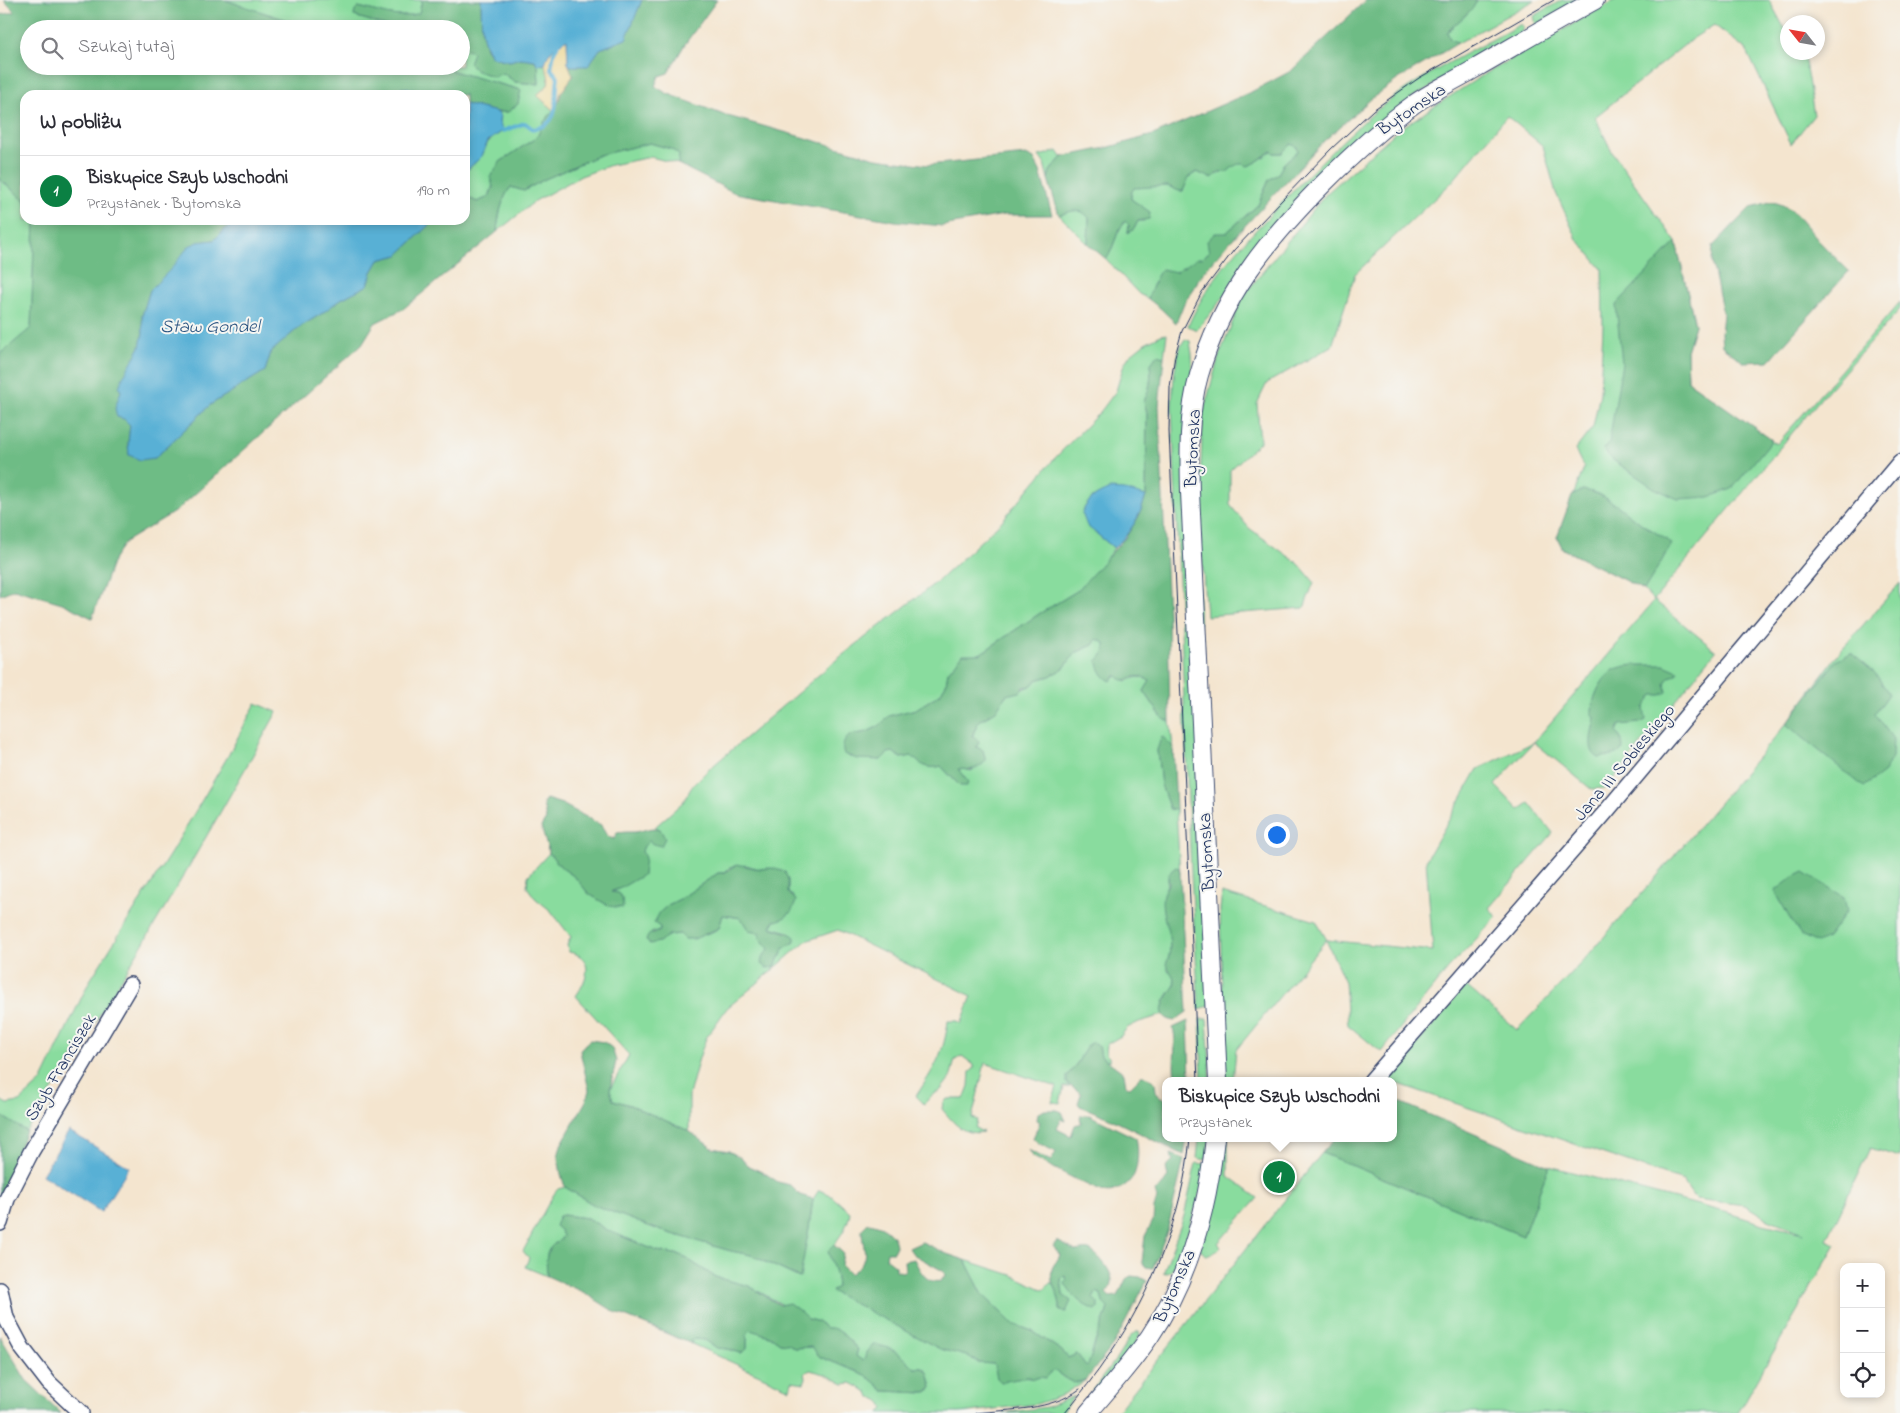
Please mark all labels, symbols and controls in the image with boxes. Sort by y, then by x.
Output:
north arrow [1780,15,1825,60]
search box [20,20,470,75]
icon: search [38,34,66,62]
text: Szukaj tutaj [78,34,174,61]
street label: Bytomska [1372,78,1452,144]
text: W pobliżu [40,108,122,138]
text: Biskupice Szyb Wschodni [87,165,288,192]
text: 1 [53,179,59,203]
text: 190 m [417,179,450,203]
text: Przystanek · Bytomska [87,192,241,216]
water label: Staw Gondel [160,314,263,341]
street label: Bytomska [1179,408,1209,489]
street label: Jana III Sobieskiego [1569,699,1683,828]
street label: Bytomska [1193,812,1223,893]
your location [1264,822,1290,848]
street label: Szyb Franciszek [19,1009,104,1127]
popup [1162,1077,1397,1142]
text: Biskupice Szyb Wschodni [1179,1084,1380,1111]
text: Przystanek [1179,1111,1252,1135]
pin: 1 [1263,1158,1295,1196]
street label: Bytomska [1148,1246,1204,1329]
map controls [1840,1263,1885,1398]
button: + [1840,1263,1885,1308]
button: − [1840,1308,1885,1353]
button: locate [1840,1353,1885,1398]

